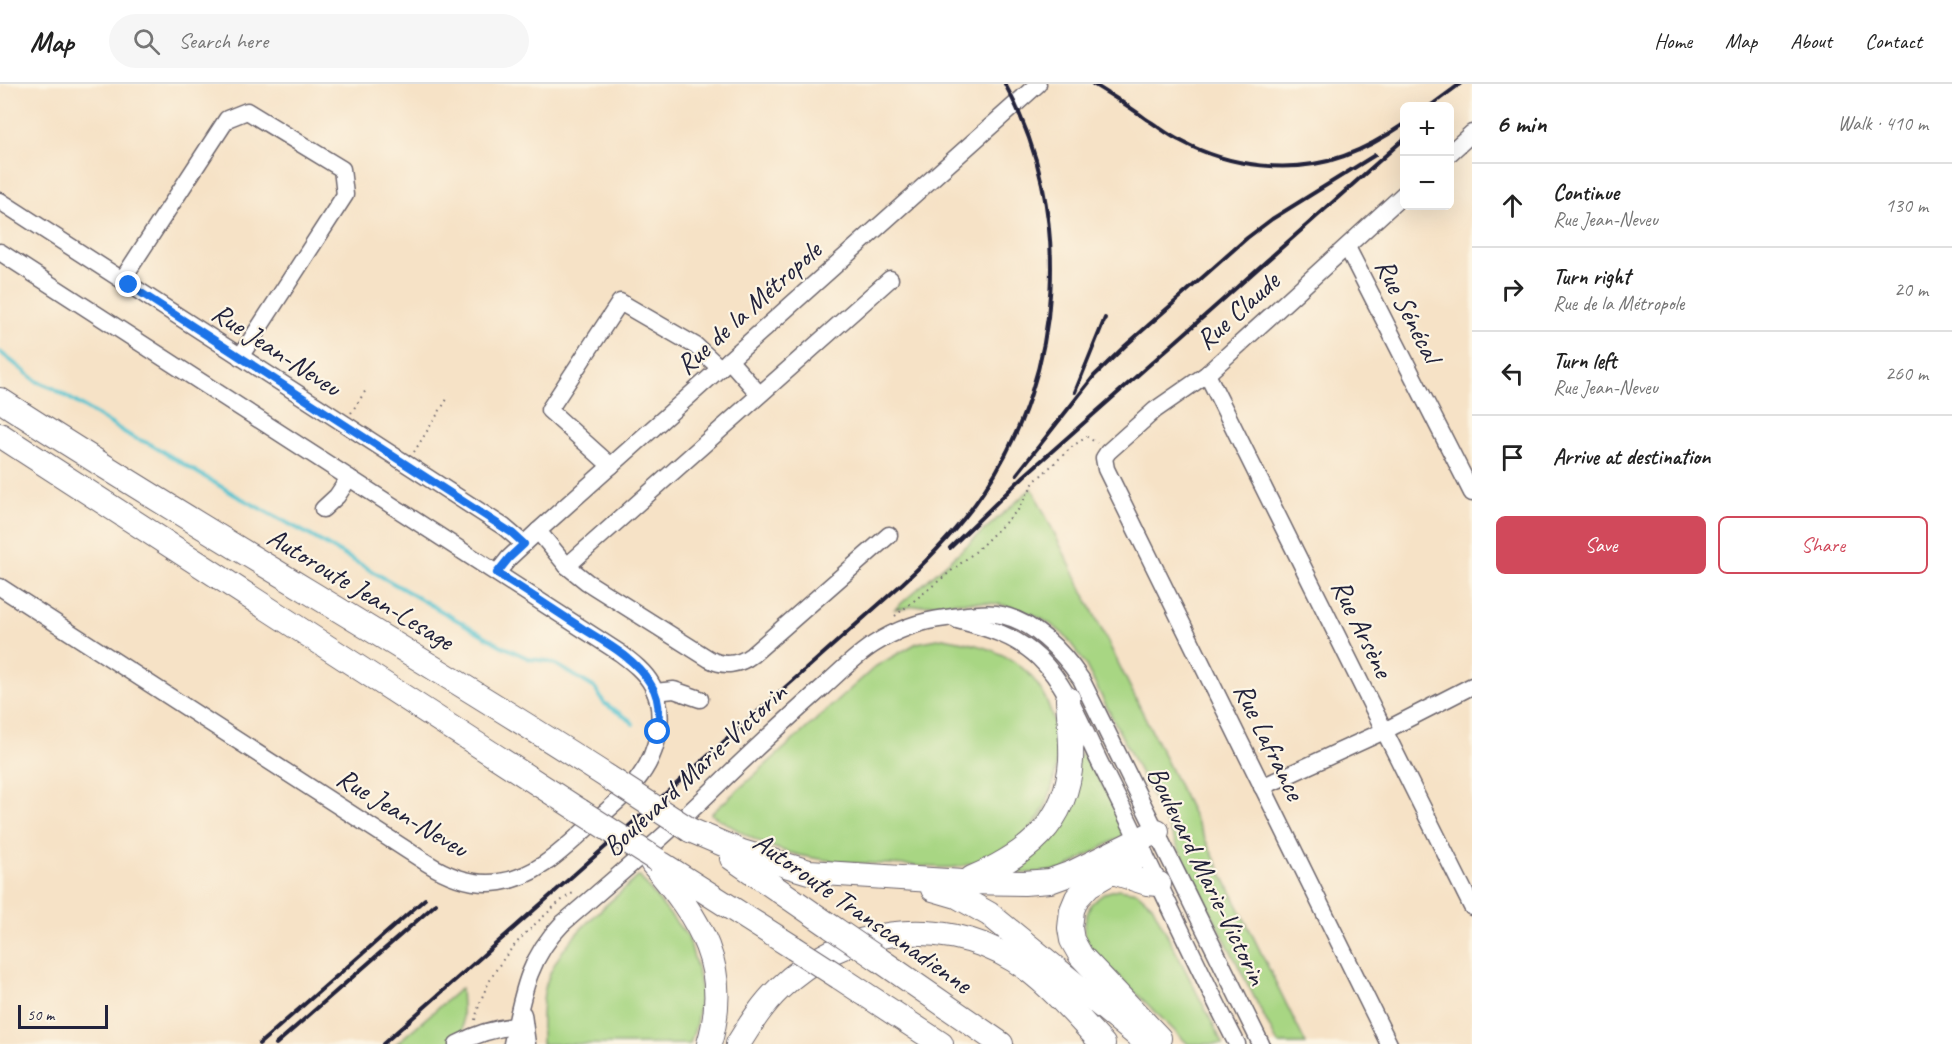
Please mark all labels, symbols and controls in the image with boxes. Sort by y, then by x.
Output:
search box [109,14,529,68]
text: Map [30,24,73,59]
icon: search [130,25,163,58]
text: Search here [178,27,268,55]
text: Home [1654,28,1692,54]
text: Map [1725,28,1757,54]
text: About [1790,28,1832,54]
text: Contact [1865,28,1922,54]
map controls [1400,102,1454,210]
button: + [1400,102,1454,156]
text: 6 min [1496,107,1546,140]
text: Walk · 410 m [1838,111,1928,136]
button: − [1400,156,1454,210]
text: Continue [1553,179,1619,207]
icon: ahead [1496,189,1529,222]
text: 130 m [1885,193,1928,218]
text: Rue Jean-Neveu [1553,207,1658,232]
street label: Rue de la Métropole [668,232,830,382]
street label: Rue Sénécal [1368,252,1452,373]
street label: Rue Claude [1188,262,1288,357]
text: Turn right [1553,263,1630,291]
route end [115,271,141,297]
icon: right [1496,273,1529,306]
text: 20 m [1894,277,1928,302]
text: Rue de la Métropole [1553,291,1684,316]
street label: Rue Jean-Neveu [206,295,349,405]
text: Turn left [1553,347,1617,375]
icon: left [1496,357,1529,390]
text: 260 m [1885,361,1928,386]
text: Rue Jean-Neveu [1553,375,1658,400]
icon: arrive [1496,441,1529,474]
text: Arrive at destination [1553,443,1710,471]
button: Save [1496,516,1706,574]
button: Share [1718,516,1928,574]
street label: Autoroute Jean-Lesage [261,519,462,659]
street label: Rue Arsène [1324,574,1402,685]
street label: Boulevard Marie-Victorin [595,674,795,864]
street label: Rue Lafrance [1226,677,1314,807]
route start [644,718,670,744]
street label: Rue Jean-Neveu [331,760,476,866]
street label: Boulevard Marie-Victorin [1139,760,1276,992]
street label: Autoroute Transcanadienne [747,824,980,1002]
scale bar [18,1002,108,1030]
text: 50 m [27,1005,54,1025]

